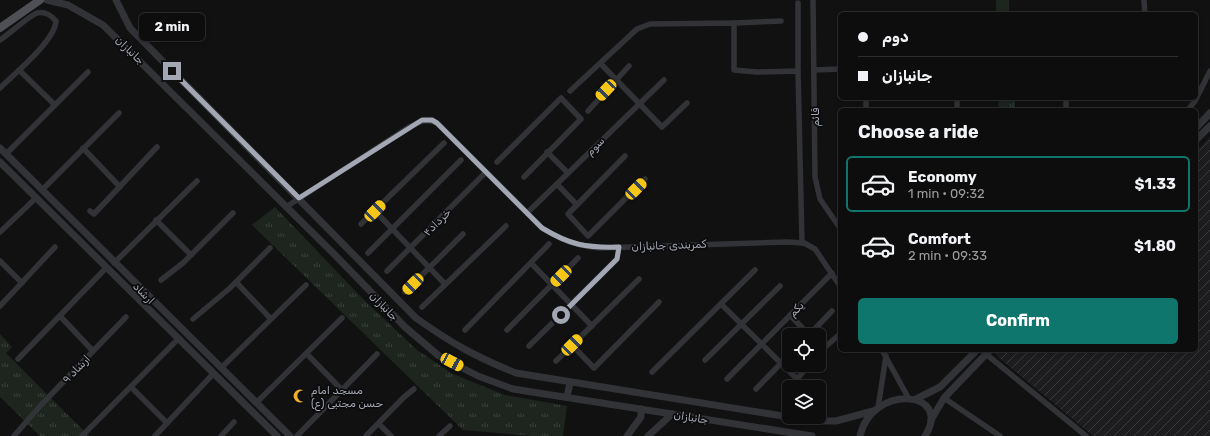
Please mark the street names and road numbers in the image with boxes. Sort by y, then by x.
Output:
street label: جانبازان [113,34,147,67]
street label: قائم [809,108,823,126]
street label: سوم [583,134,608,159]
street label: خرداد۴ [421,206,454,239]
street label: کمربندی جانبازان [631,238,707,253]
street label: ارشاد [130,280,157,307]
street label: جانبازان [367,289,401,324]
street label: یکم [786,299,807,320]
street label: ارشاد ۹ [60,353,93,386]
street label: جانبازان [673,408,709,427]

